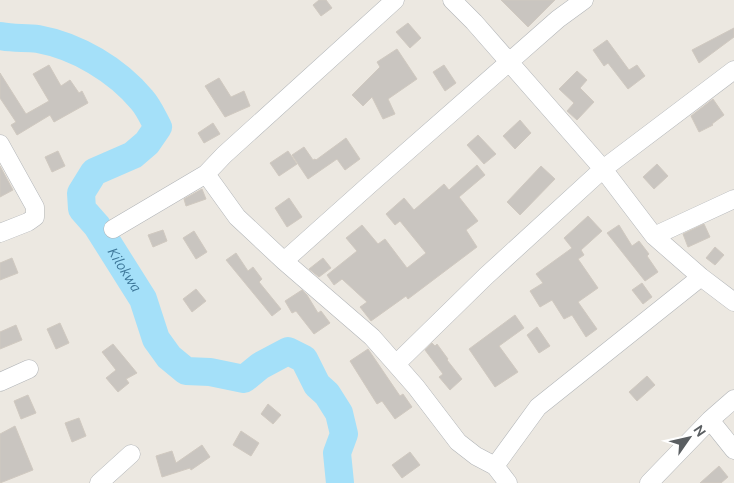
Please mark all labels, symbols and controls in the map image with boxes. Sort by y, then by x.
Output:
water label: Kilokwa [105,245,145,295]
north arrow [664,413,714,463]
text: N [690,422,709,440]

